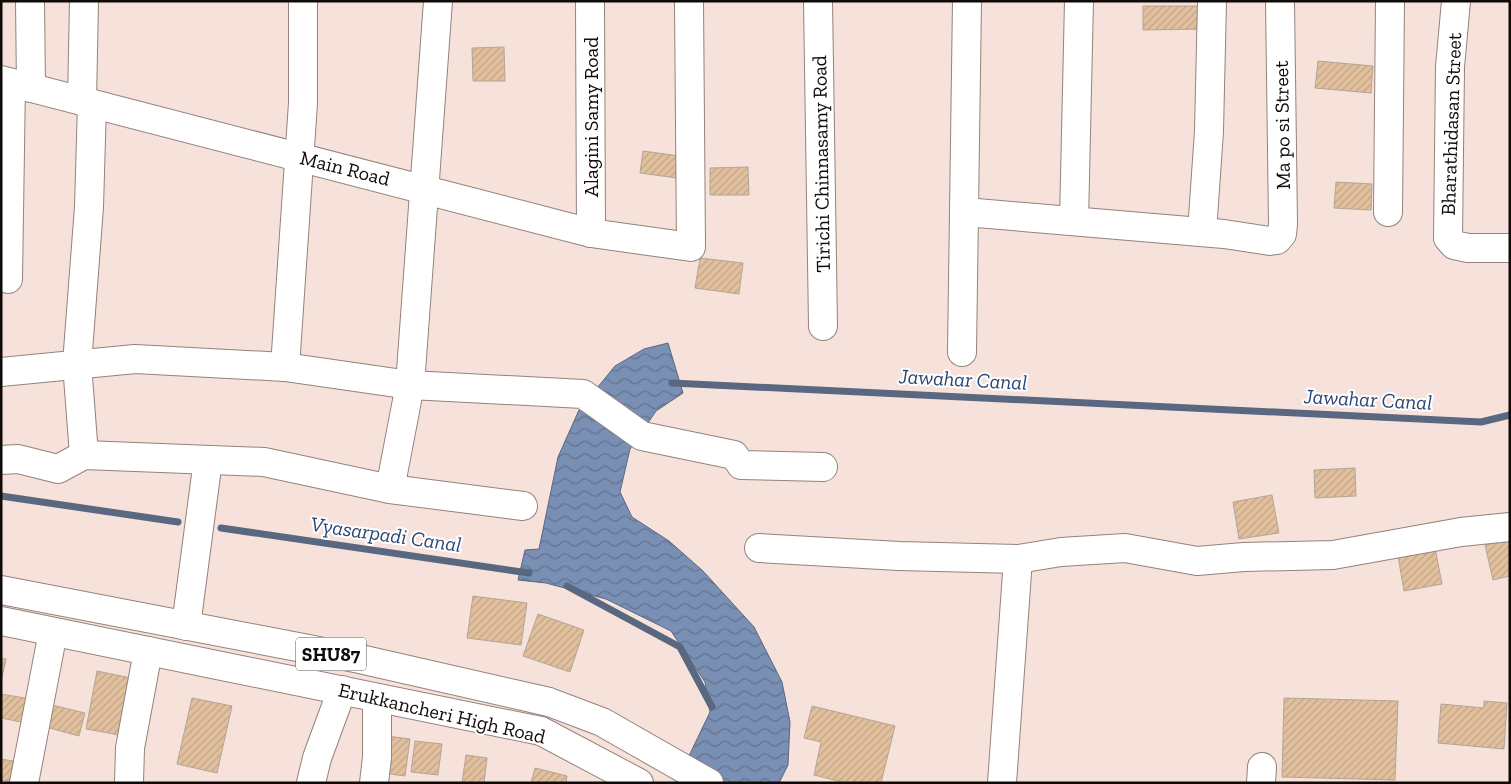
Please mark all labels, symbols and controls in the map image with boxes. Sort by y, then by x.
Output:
street label: Bharathidasan Street [1436,32,1466,216]
street label: Alagini Samy Road [579,37,603,197]
street label: Tirichi Chinnasamy Road [807,55,835,273]
street label: Ma po si Street [1269,60,1295,190]
street label: Main Road [298,145,392,191]
water label: Jawahar Canal [897,363,1028,395]
water label: Jawahar Canal [1302,383,1433,415]
water label: Vyasarpadi Canal [309,511,463,557]
road number: SHU87 [296,638,366,671]
street label: Erukkancheri High Road [336,677,548,749]

